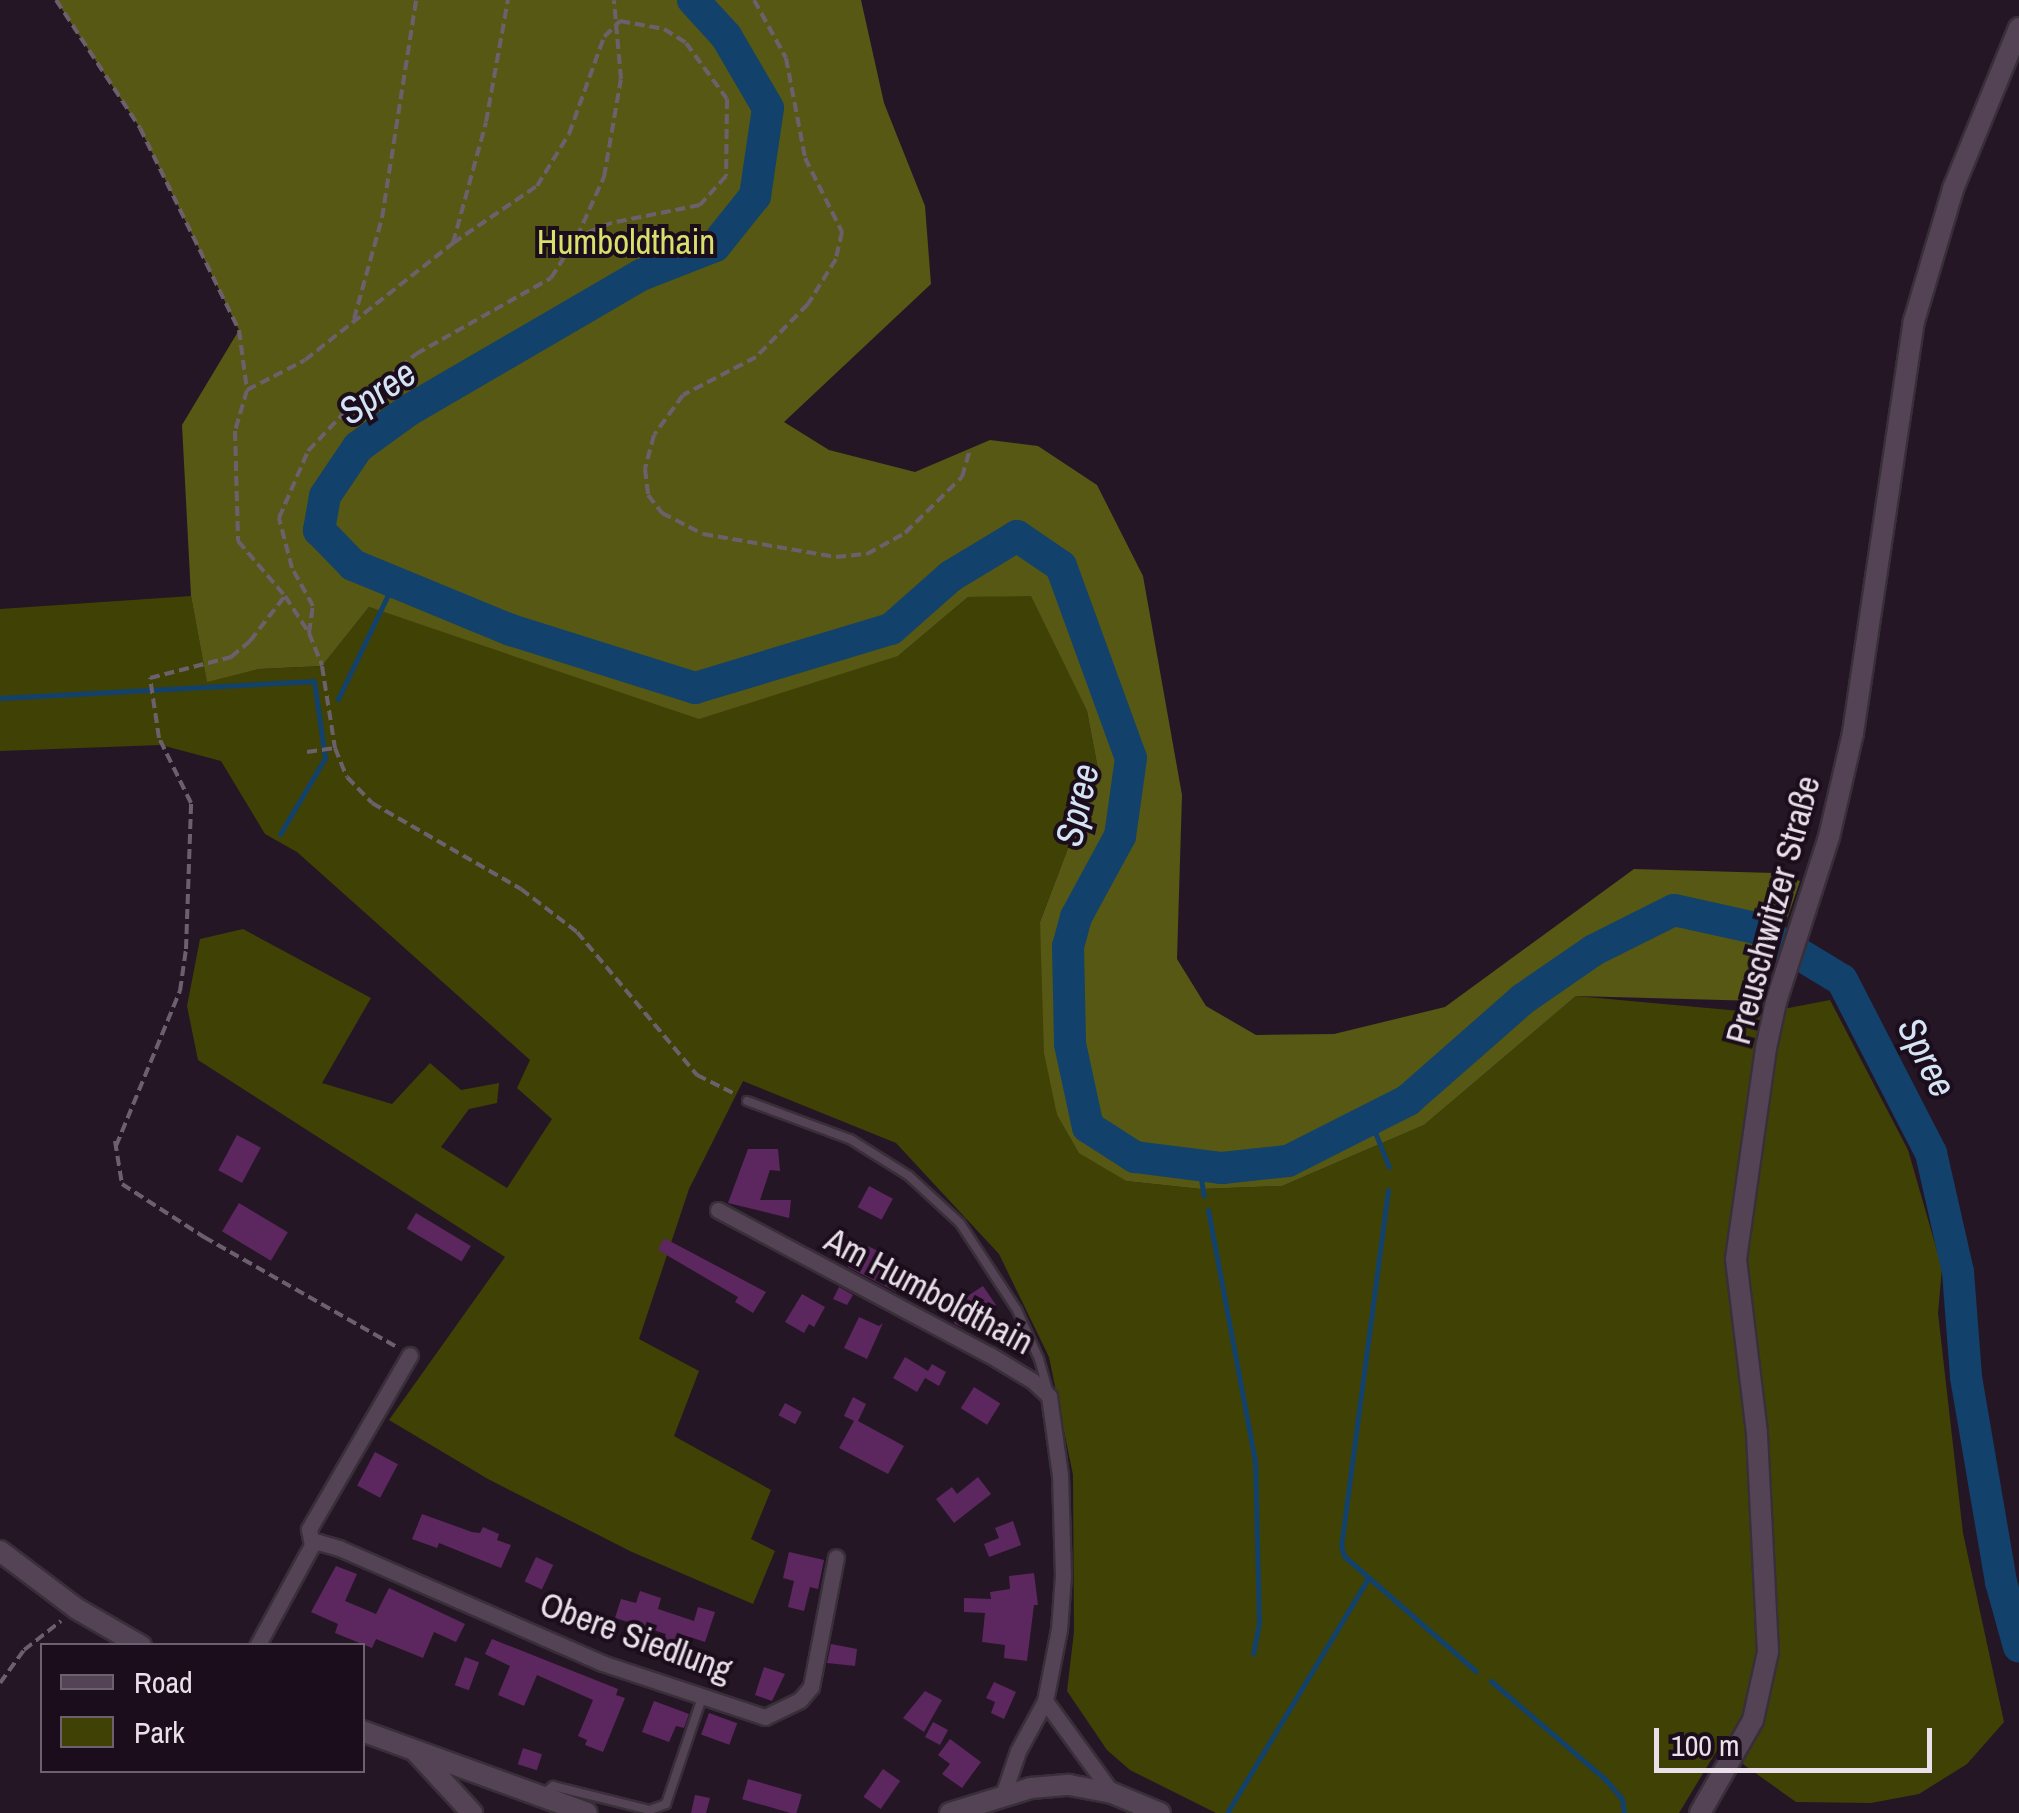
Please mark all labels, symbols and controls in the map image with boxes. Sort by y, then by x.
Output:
park label: Humboldthain [537,221,715,263]
water label: Spree [330,350,424,434]
water label: Spree [1045,759,1109,851]
street label: Preuschwitzer Straße [1717,771,1829,1049]
water label: Spree [1888,1010,1966,1104]
street label: Am Humboldthain [818,1219,1040,1363]
street label: Obere Siedlung [534,1583,738,1691]
legend [40,1643,365,1773]
text: Road [134,1662,193,1702]
scale bar [1659,1708,1936,1770]
text: Park [134,1712,185,1752]
text: 100 m [1671,1725,1739,1765]

